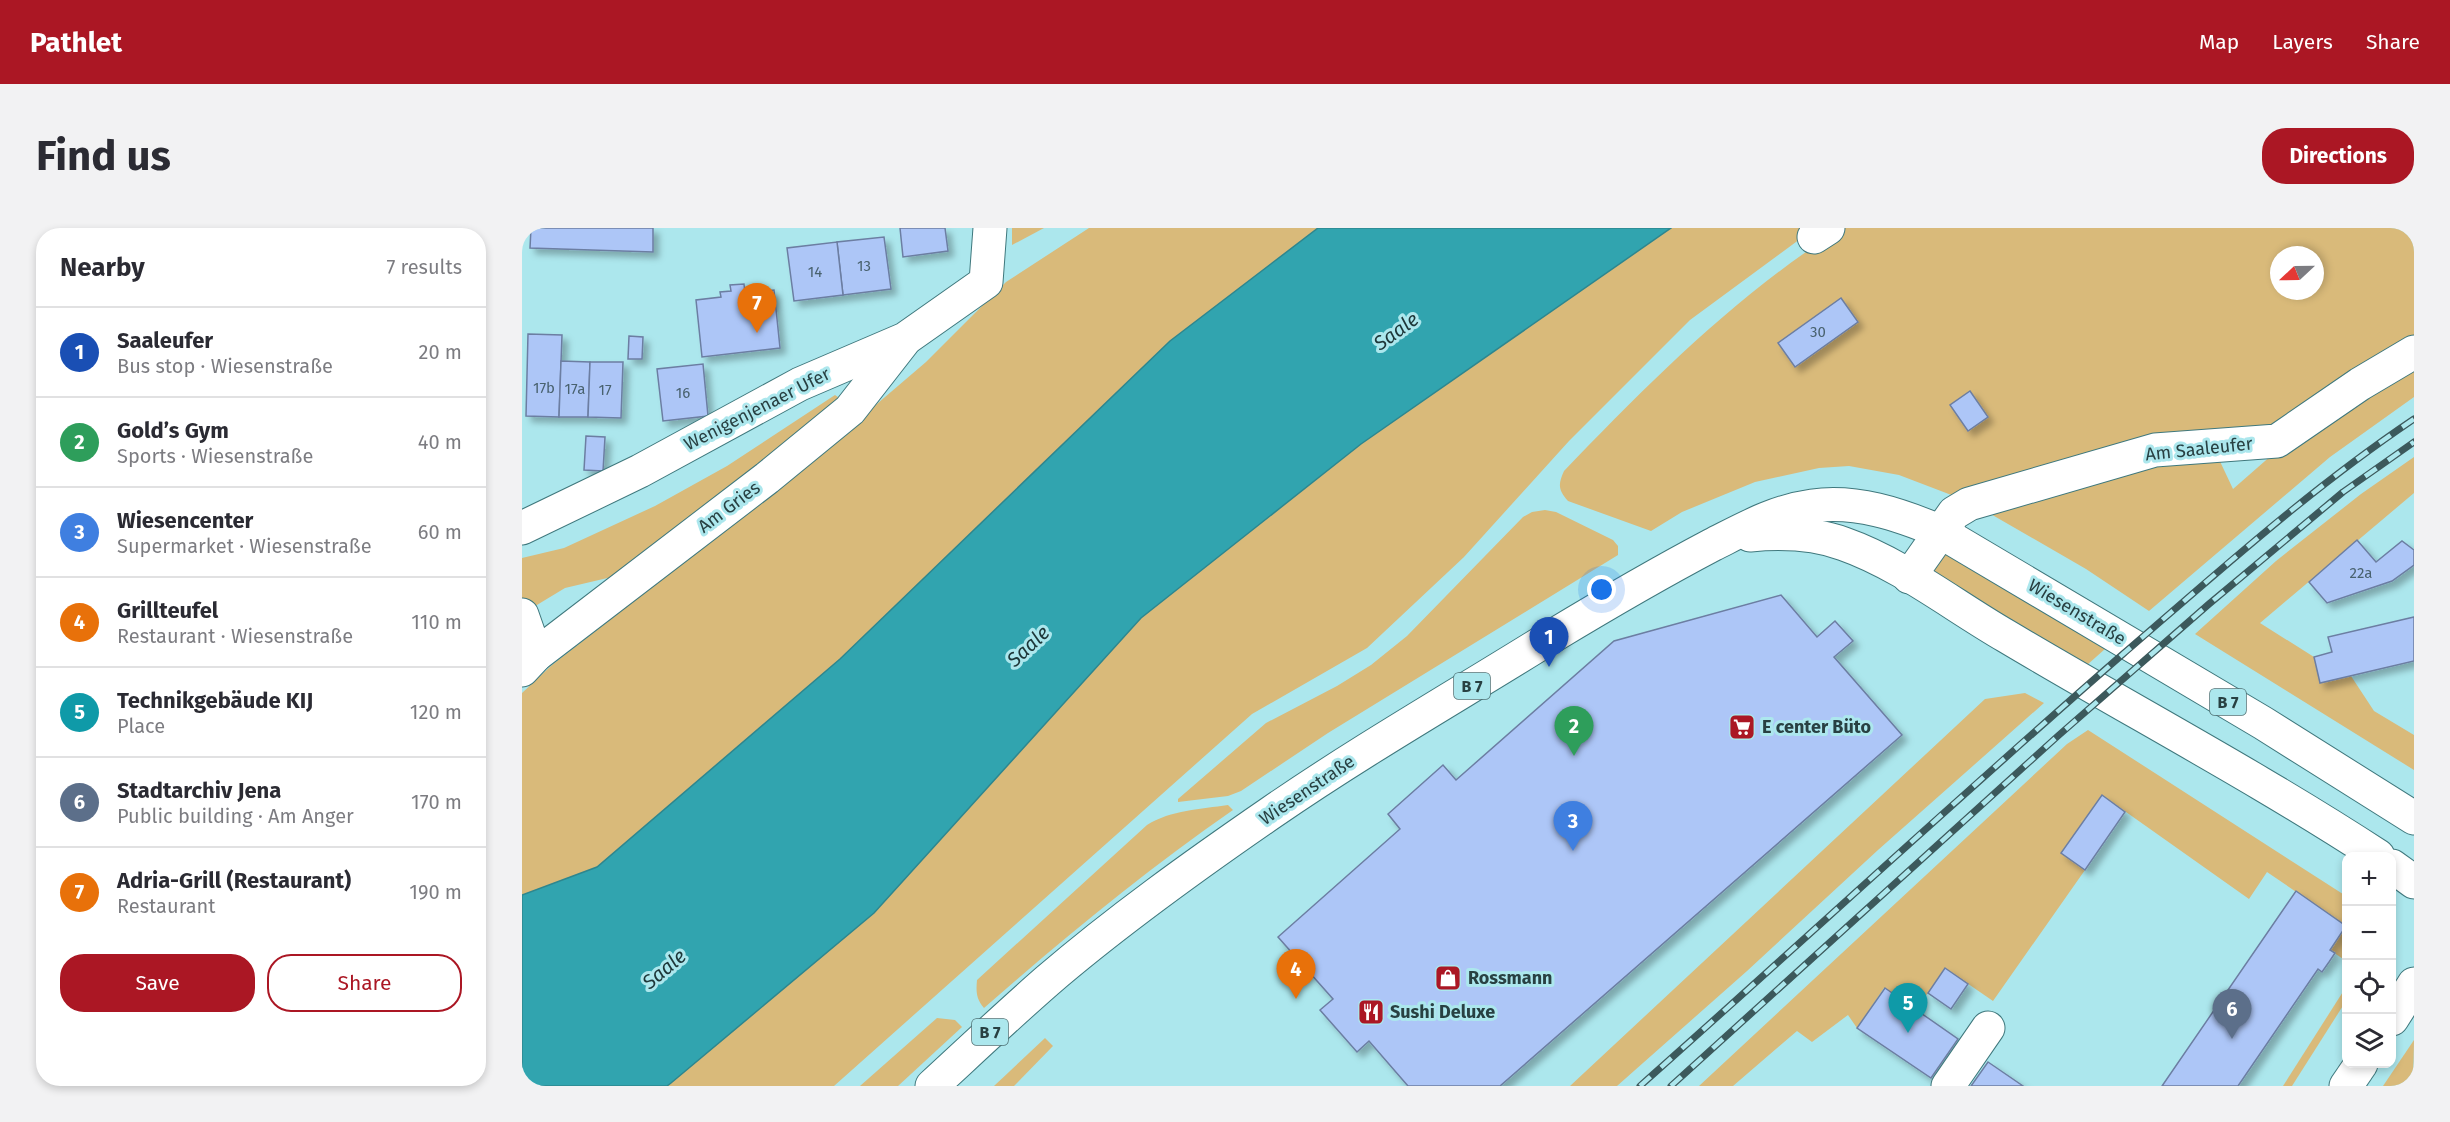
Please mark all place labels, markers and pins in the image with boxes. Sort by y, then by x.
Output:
pin: 7 [738,284,776,333]
pin: 1 [1530,618,1568,667]
pin: 2 [1554,706,1594,756]
supermarket icon: E center Büto [1727,712,1757,742]
place label: E center Büto [1762,716,1871,738]
pin: 3 [1554,802,1592,851]
pin: 4 [1276,950,1316,999]
shop icon: Rossmann [1433,963,1463,993]
place label: Rossmann [1468,967,1552,989]
pin: 5 [1888,984,1928,1033]
pin: 6 [2212,990,2252,1039]
restaurant icon: Sushi Deluxe [1356,997,1386,1027]
place label: Sushi Deluxe [1390,1001,1495,1023]

